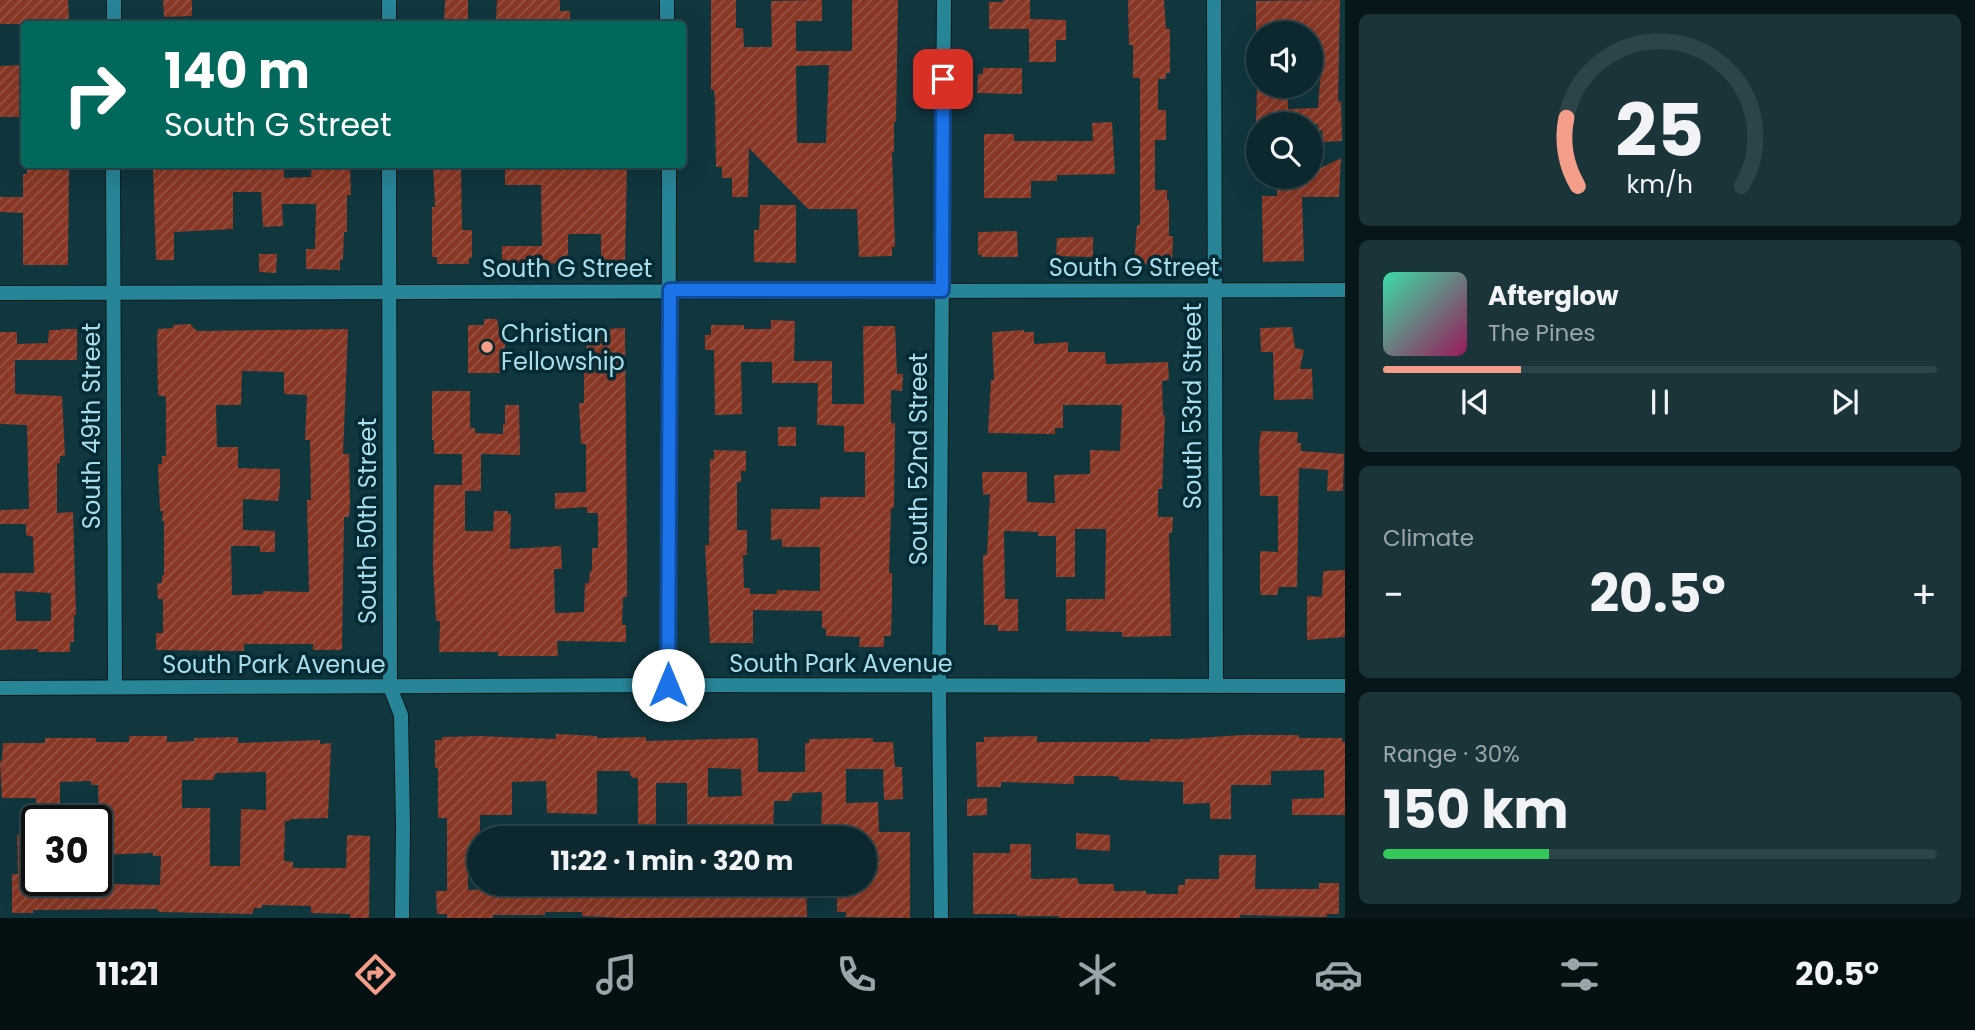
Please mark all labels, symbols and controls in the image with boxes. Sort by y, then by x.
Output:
map controls [1246,21,1323,189]
button: sound [1246,21,1323,98]
text: 140 m [164,37,310,105]
icon: right [49,49,140,140]
pin [913,49,973,109]
icon: arrive [924,60,962,98]
text: 25 [1616,80,1704,181]
text: South G Street [164,102,392,147]
button: search [1246,112,1323,189]
text: km/h [1627,167,1693,202]
street label: South G Street [1049,251,1219,284]
street label: South G Street [482,252,652,285]
text: Afterglow [1488,278,1619,314]
street label: South 53rd Street [1176,303,1209,509]
place label: Christian Fellowship [501,317,625,378]
text: The Pines [1488,317,1596,349]
street label: South 49th Street [75,323,108,529]
marker: Christian Fellowship [479,339,495,355]
street label: South 52nd Street [902,353,935,565]
icon: previous [1456,383,1494,421]
icon: pause [1641,383,1679,421]
icon: next [1826,383,1864,421]
street label: South 50th Street [351,418,384,624]
text: Climate [1383,522,1474,554]
text: 20.5° [1589,557,1726,630]
text: − [1383,568,1404,621]
text: + [1911,568,1937,621]
street label: South Park Avenue [729,647,953,680]
street label: South Park Avenue [162,648,386,681]
position arrow [631,648,705,722]
text: Range · 30% [1383,738,1520,770]
text: 150 km [1383,773,1568,846]
speed limit sign: 30 [21,805,112,896]
text: 11:22 · 1 min · 320 m [551,843,793,879]
icon: directions [351,950,400,999]
icon: music [592,950,641,999]
icon: phone [832,950,881,999]
icon: climate [1073,950,1122,999]
icon: car [1314,950,1363,999]
icon: filters [1555,950,1604,999]
text: 11:21 [96,951,159,996]
text: 20.5° [1795,951,1879,996]

